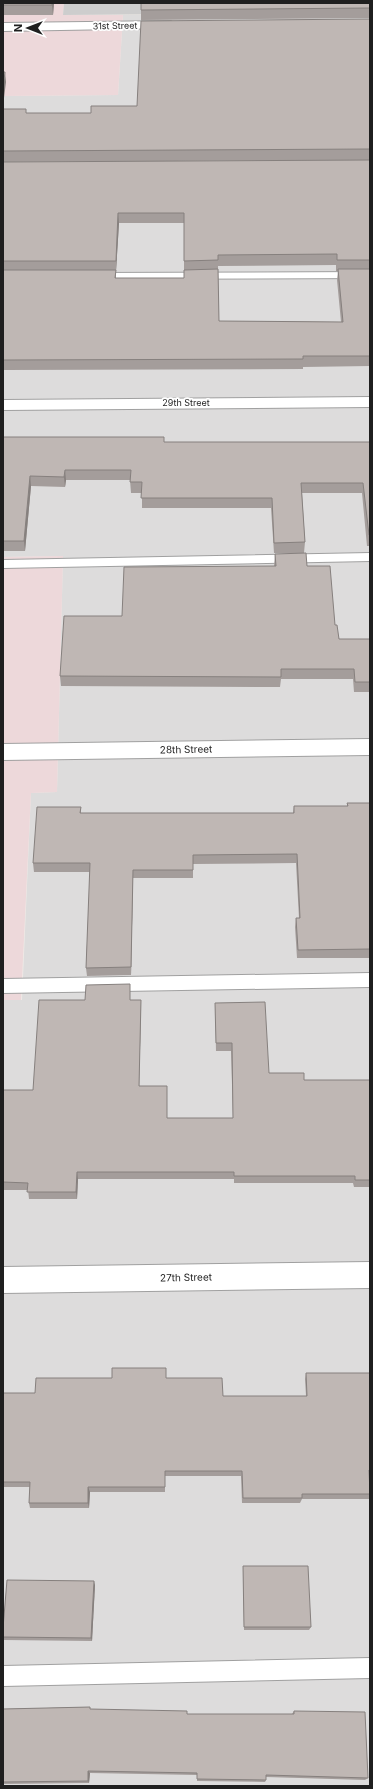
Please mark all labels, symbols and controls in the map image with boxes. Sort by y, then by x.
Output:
north arrow [8,8,48,48]
street label: 31st Street [92,20,138,31]
text: N [11,24,25,32]
street label: 29th Street [162,397,210,408]
street label: 28th Street [160,743,213,755]
street label: 27th Street [160,1271,213,1283]

